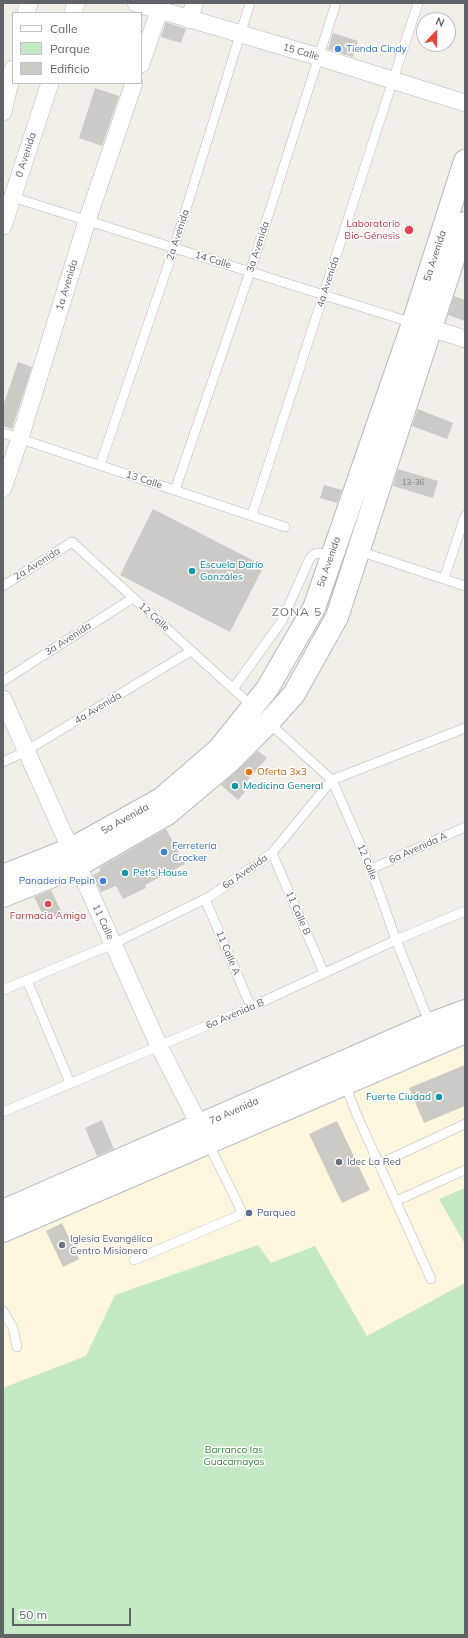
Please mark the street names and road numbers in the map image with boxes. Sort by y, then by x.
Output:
street label: 15 Calle [281,41,321,63]
street label: 0 Avenida [13,131,39,179]
street label: 2a Avenida [164,208,192,262]
street label: 3a Avenida [244,220,272,274]
street label: 5a Avenida [421,229,449,283]
street label: 14 Calle [193,249,233,271]
street label: 4a Avenida [314,255,342,309]
street label: 1a Avenida [54,258,80,312]
street label: 13 Calle [124,469,164,491]
street label: 5a Avenida [315,535,343,589]
street label: 2a Avenida [12,545,62,583]
street label: 12 Calle [136,600,172,634]
street label: 3a Avenida [43,620,93,658]
street label: 4a Avenida [72,689,124,727]
street label: 5a Avenida [99,801,151,837]
street label: 6a Avenida A [387,830,449,866]
street label: 12 Calle [354,842,380,882]
street label: 6a Avenida [220,852,270,892]
street label: 11 Calle B [283,889,313,937]
street label: 11 Calle [90,902,116,942]
street label: 11 Calle A [213,929,243,977]
street label: 6a Avenida B [204,996,266,1032]
street label: 7a Avenida [208,1095,260,1127]

